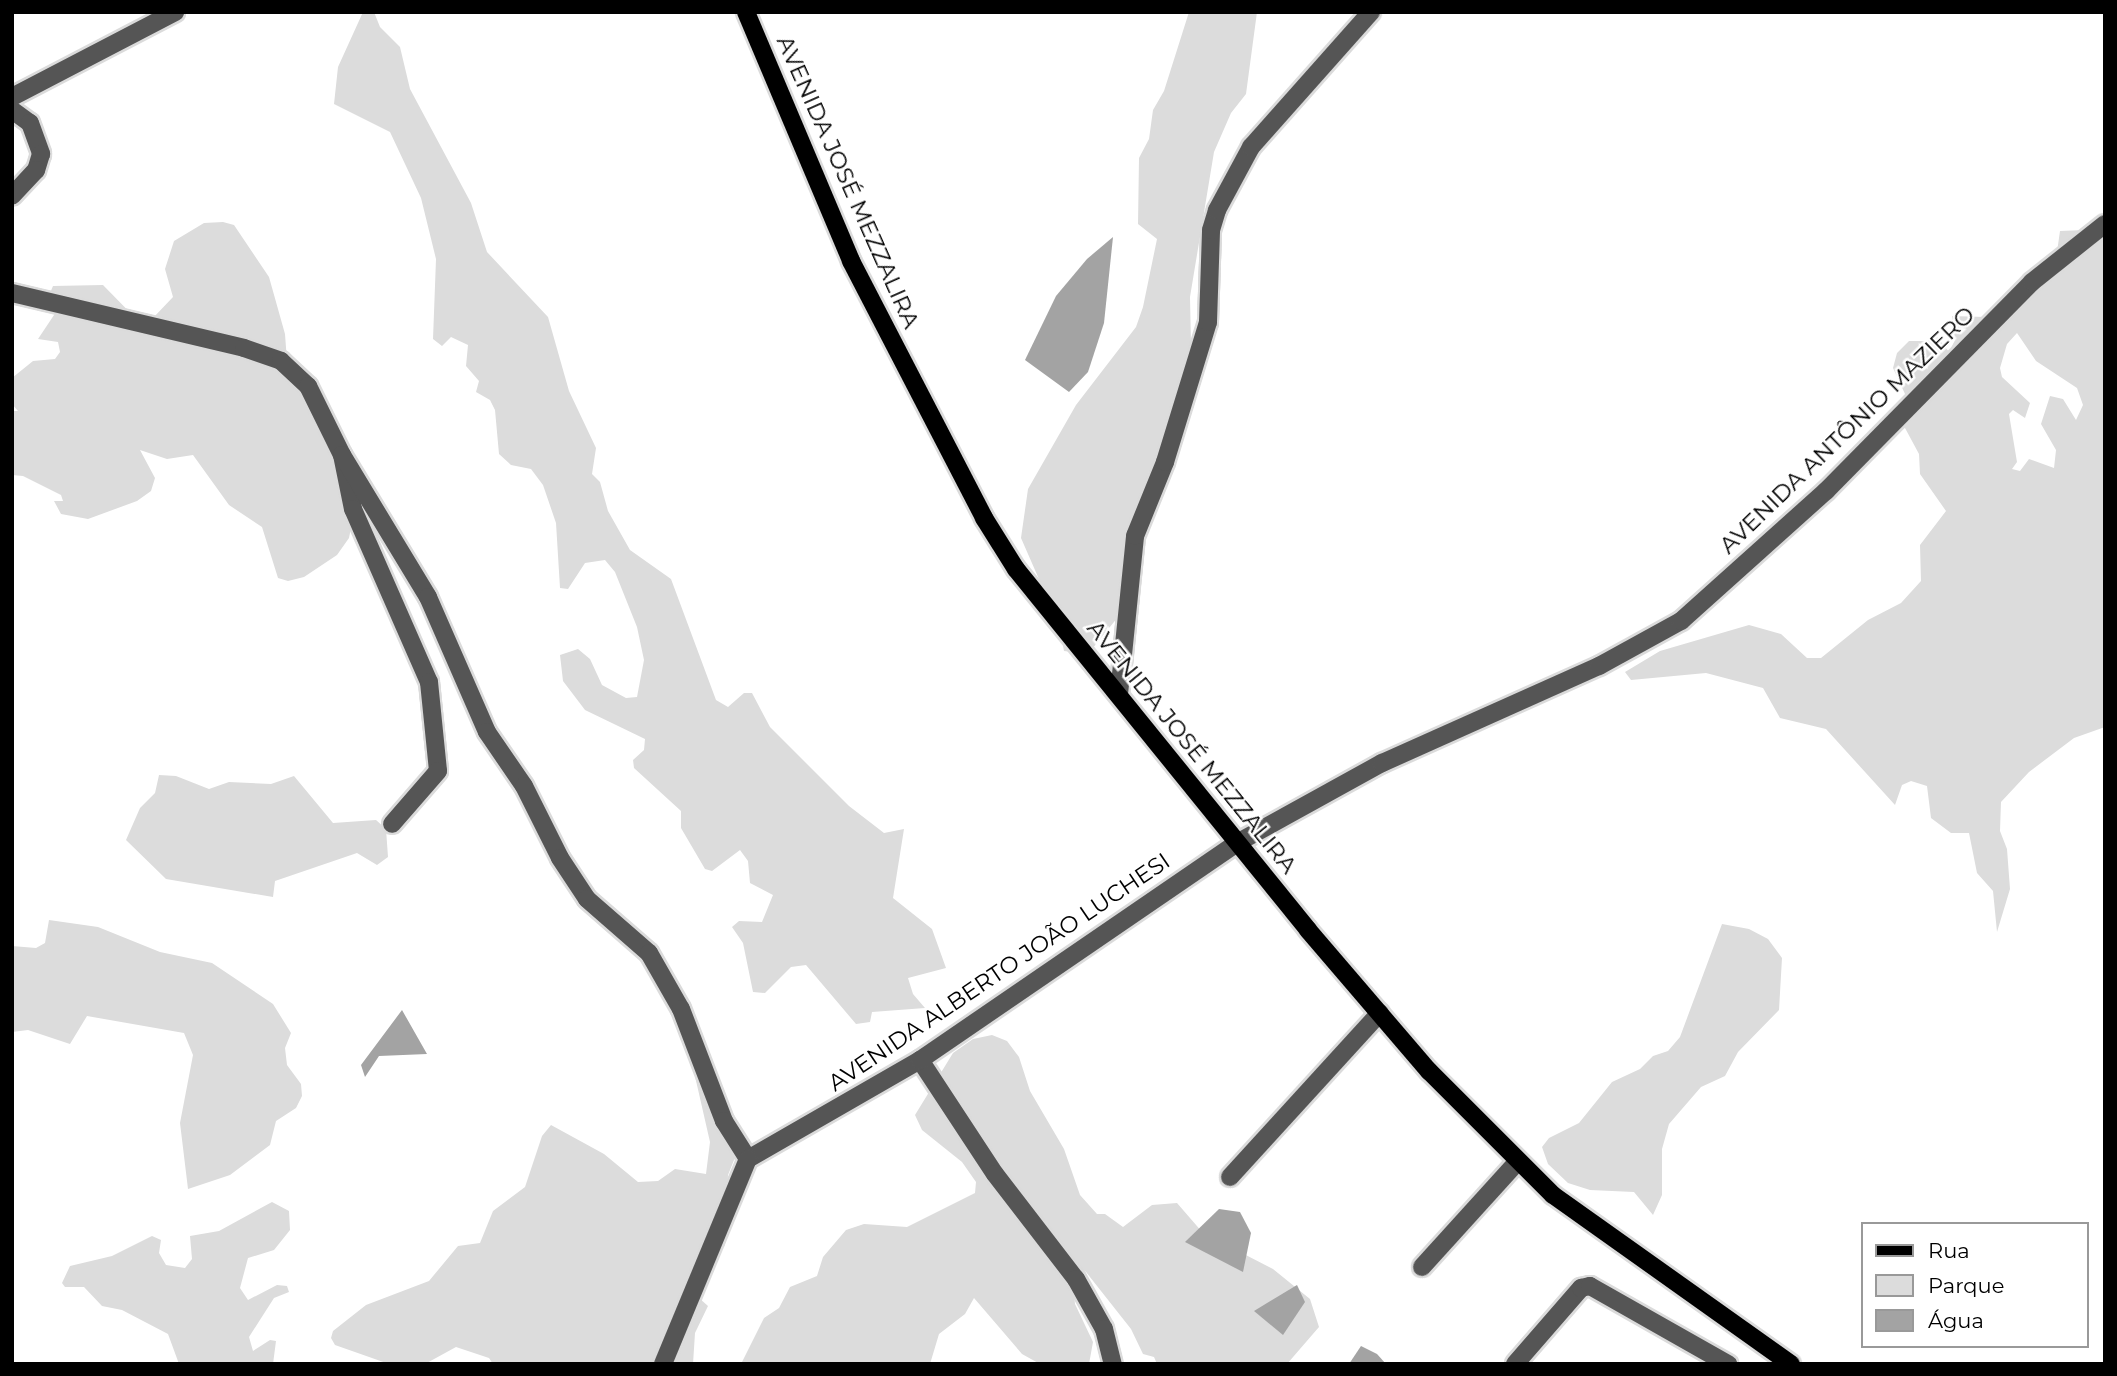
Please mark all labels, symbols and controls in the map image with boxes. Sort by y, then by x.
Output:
street label: AVENIDA JOSÉ MEZZALIRA [771,31,925,333]
street label: AVENIDA ANTÔNIO MAZIERO [1714,301,1980,559]
street label: AVENIDA JOSÉ MEZZALIRA [1081,615,1303,879]
street label: AVENIDA ALBERTO JOÃO LUCHESI [823,847,1175,1097]
legend [1862,1222,2089,1348]
text: Rua [1928,1238,1970,1263]
text: Parque [1928,1273,2004,1298]
text: Água [1928,1308,1984,1333]

